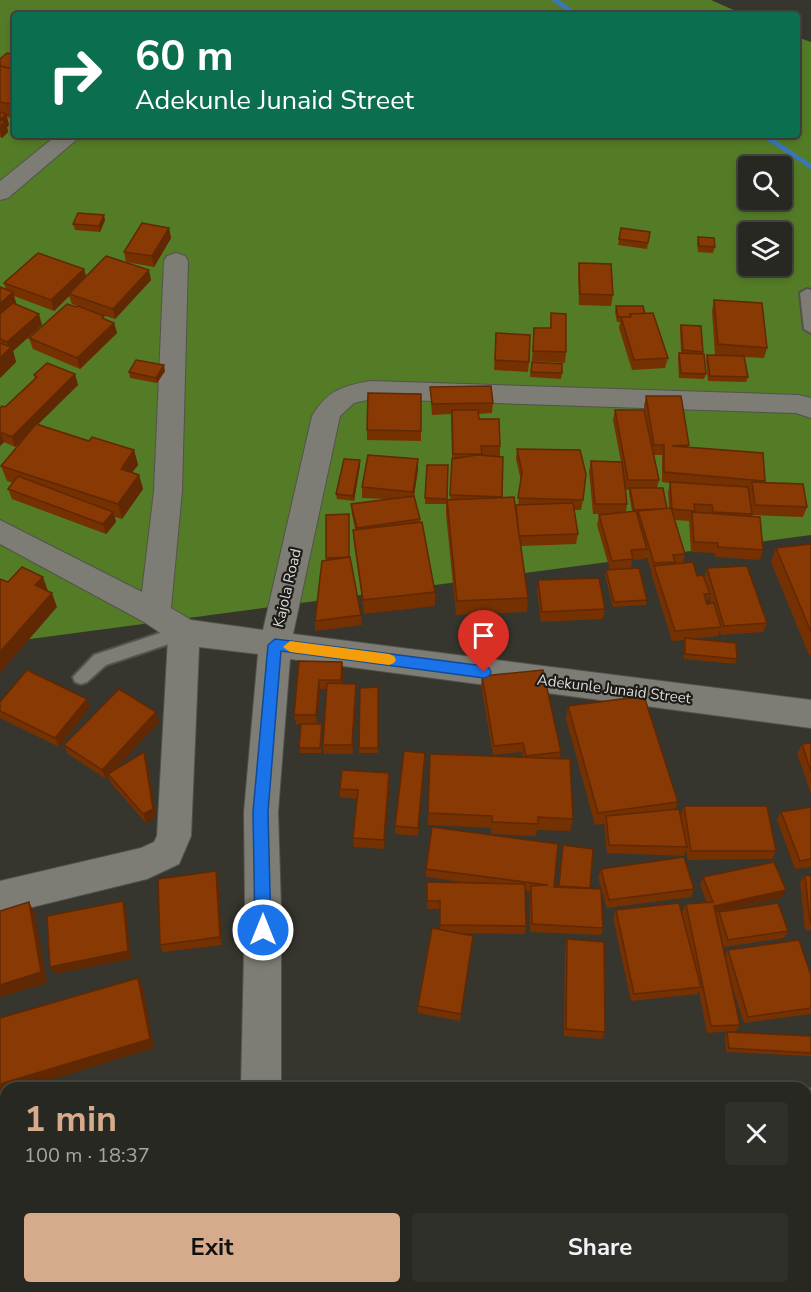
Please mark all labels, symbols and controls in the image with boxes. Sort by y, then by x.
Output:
text: 60 m [135,28,234,85]
icon: right [36,36,114,114]
text: Adekunle Junaid Street [135,82,414,119]
map controls [738,156,792,276]
button: search [738,156,792,210]
button: layers [738,222,792,276]
street label: Kajola Road [268,547,306,629]
pin [458,610,509,672]
icon: arrive [467,619,500,652]
street label: Adekunle Junaid Street [536,670,693,708]
position arrow [231,898,295,962]
text: 1 min [24,1095,117,1144]
button: close [725,1102,788,1165]
text: 100 m · 18:37 [24,1142,150,1169]
button: Exit [24,1213,400,1282]
button: Share [412,1213,788,1282]

